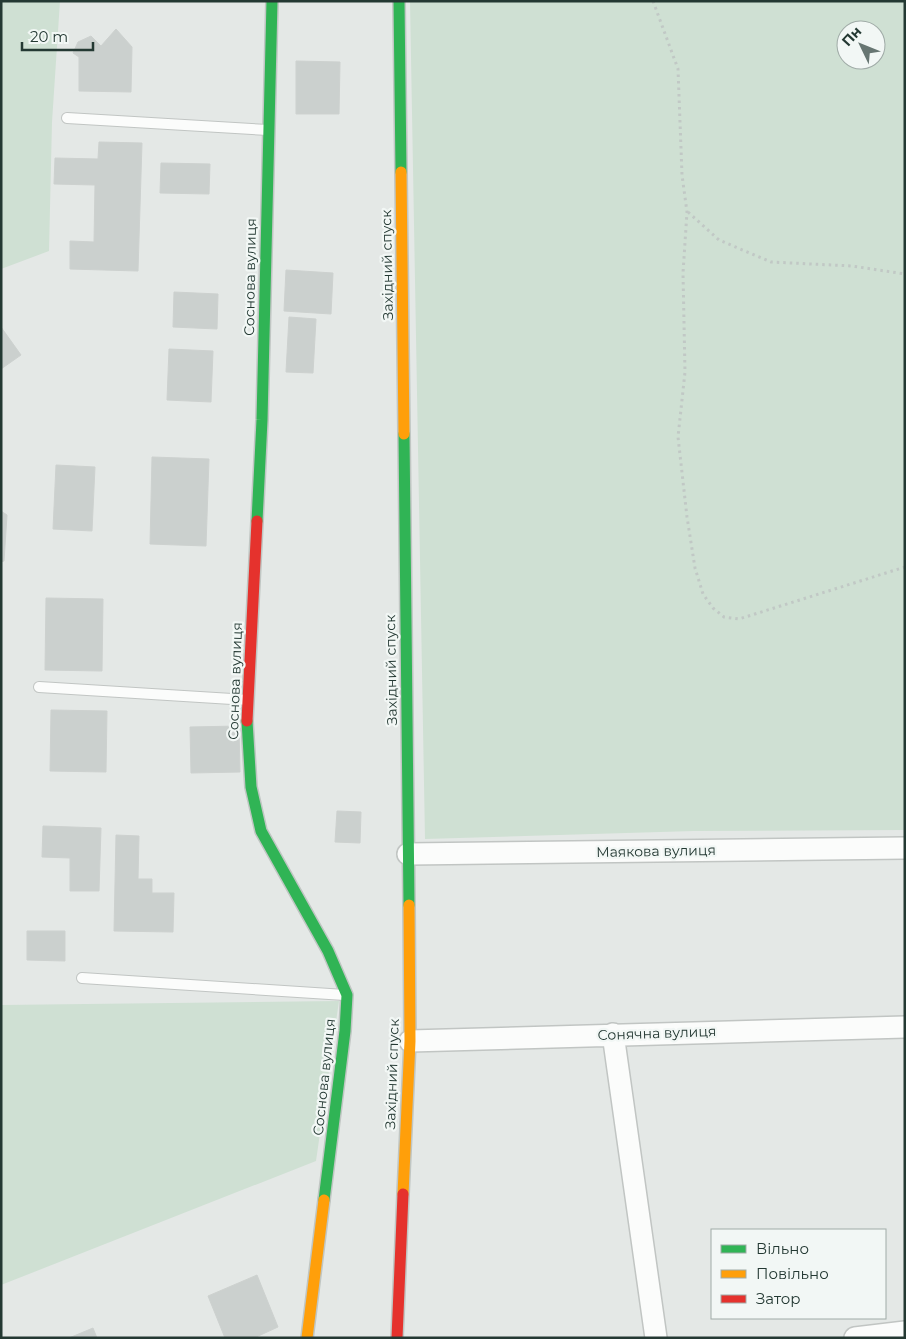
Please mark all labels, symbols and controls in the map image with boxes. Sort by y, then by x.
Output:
scale bar [22,20,94,52]
north arrow [836,20,886,70]
text: Пн [838,22,865,50]
text: 20 m [30,27,68,46]
street label: Західний спуск [377,210,397,320]
street label: Соснова вулиця [240,218,260,336]
street label: Західний спуск [381,615,401,725]
street label: Соснова вулиця [224,622,246,740]
street label: Маякова вулиця [596,841,716,861]
street label: Соснова вулиця [309,1018,339,1136]
street label: Західний спуск [381,1018,403,1130]
street label: Сонячна вулиця [597,1022,717,1044]
legend [711,1229,886,1319]
text: Вільно [756,1239,809,1258]
text: Повільно [756,1264,829,1283]
text: Затор [756,1289,801,1308]

